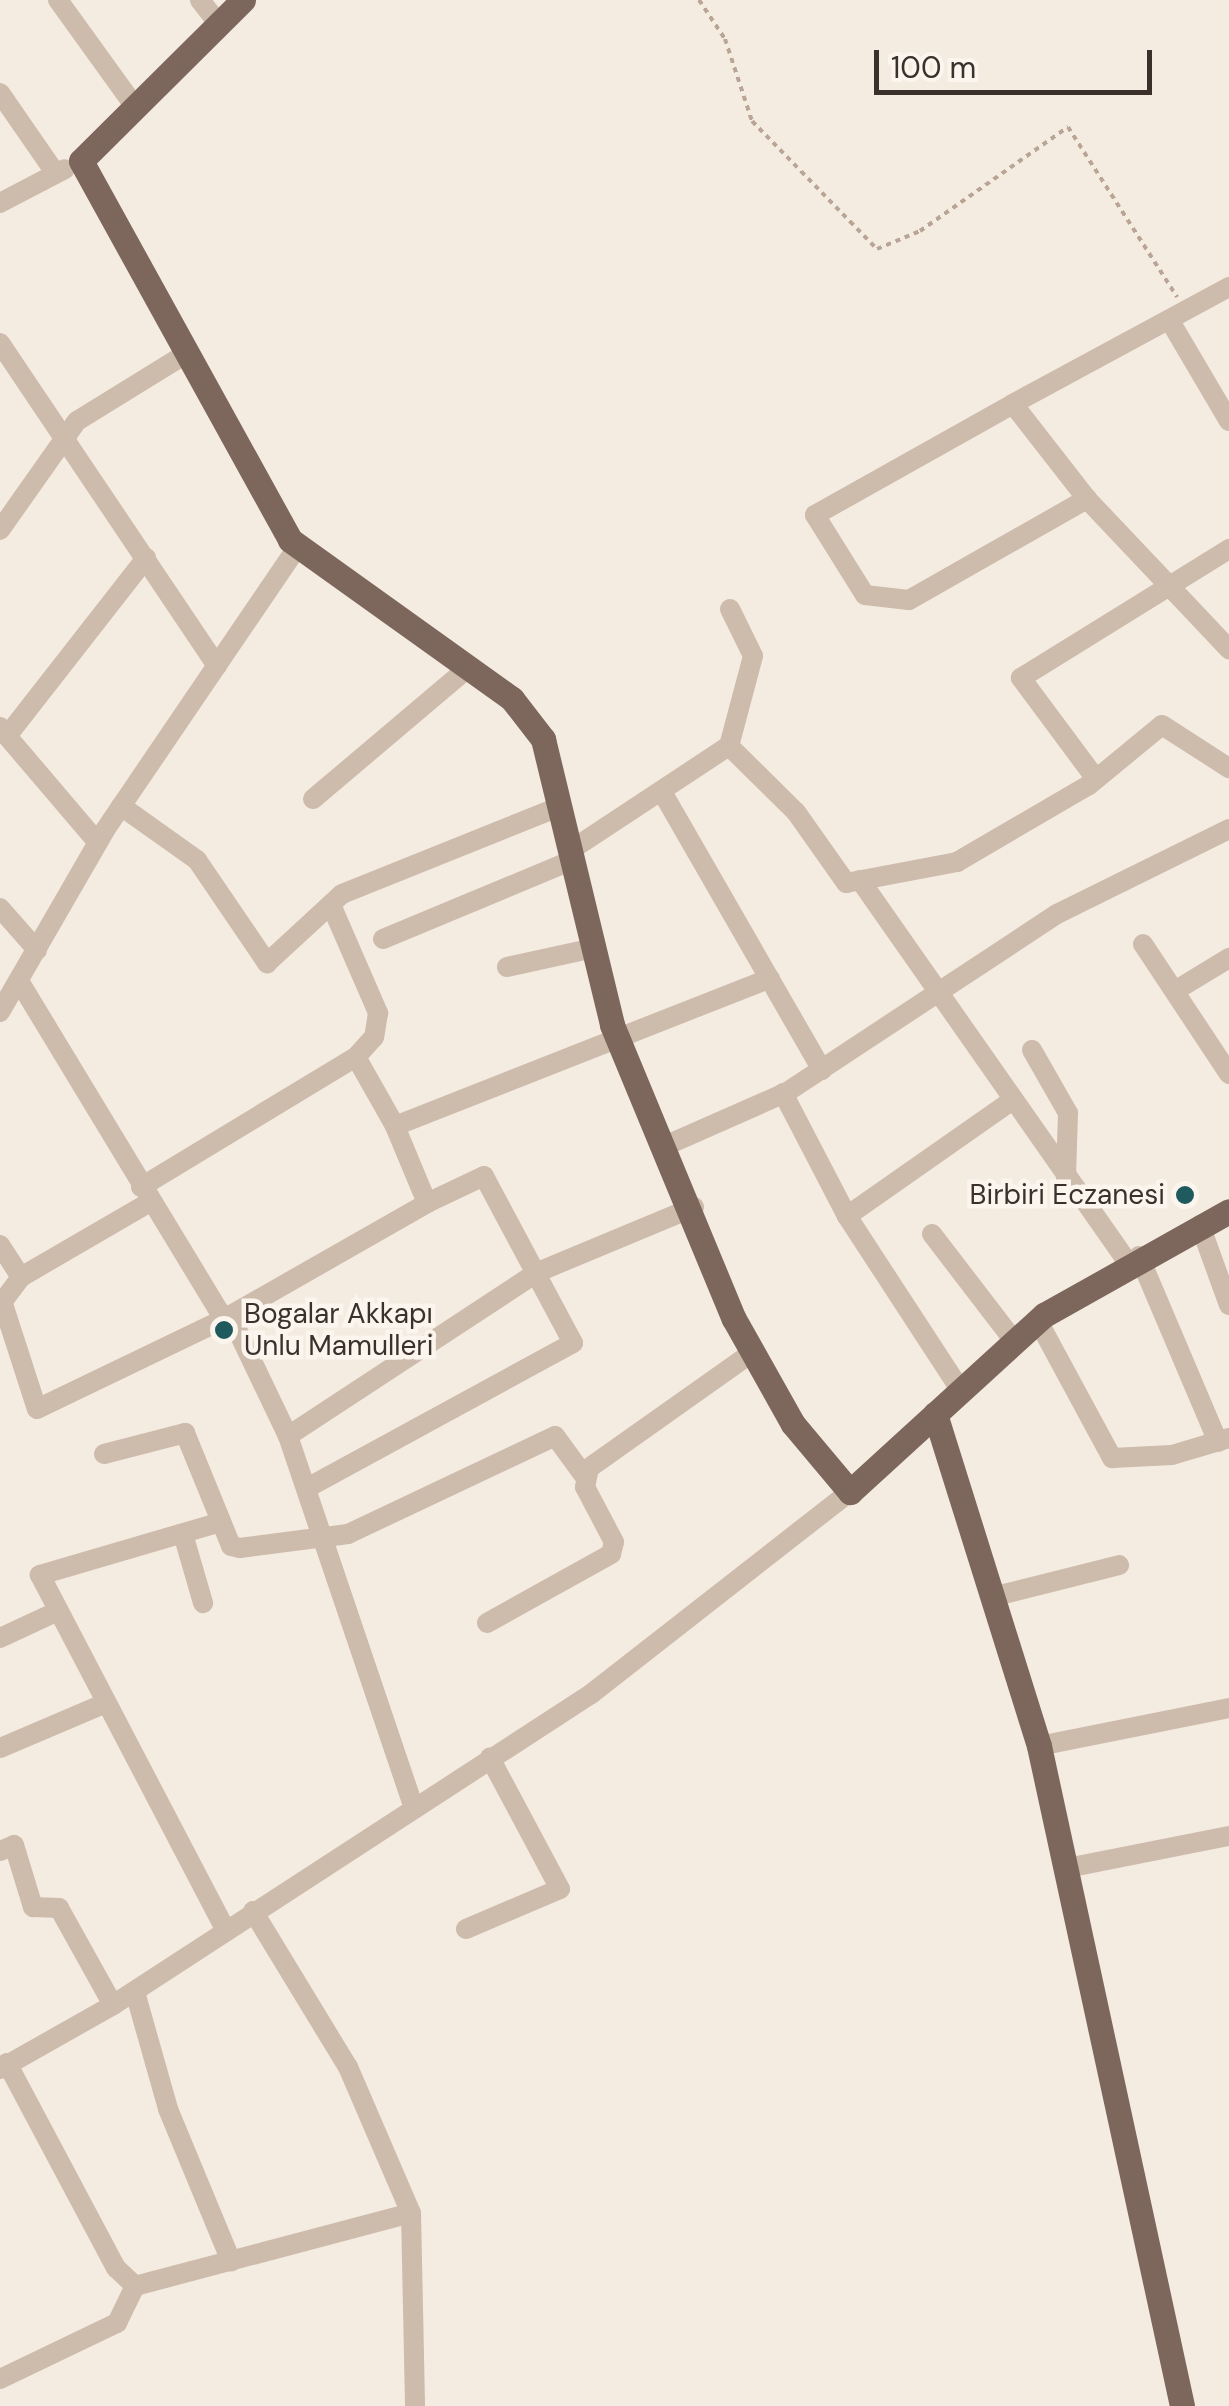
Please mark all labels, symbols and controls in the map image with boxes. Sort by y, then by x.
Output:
scale bar [879,30,1156,92]
text: 100 m [891,48,976,87]
place label: Birbiri Eczanesi [970,1178,1165,1212]
marker: Birbiri Eczanesi [1174,1184,1196,1206]
place label: Bogalar Akkapı Unlu Mamulleri [244,1297,433,1363]
marker: Bogalar Akkapı Unlu Mamulleri [213,1319,235,1341]

